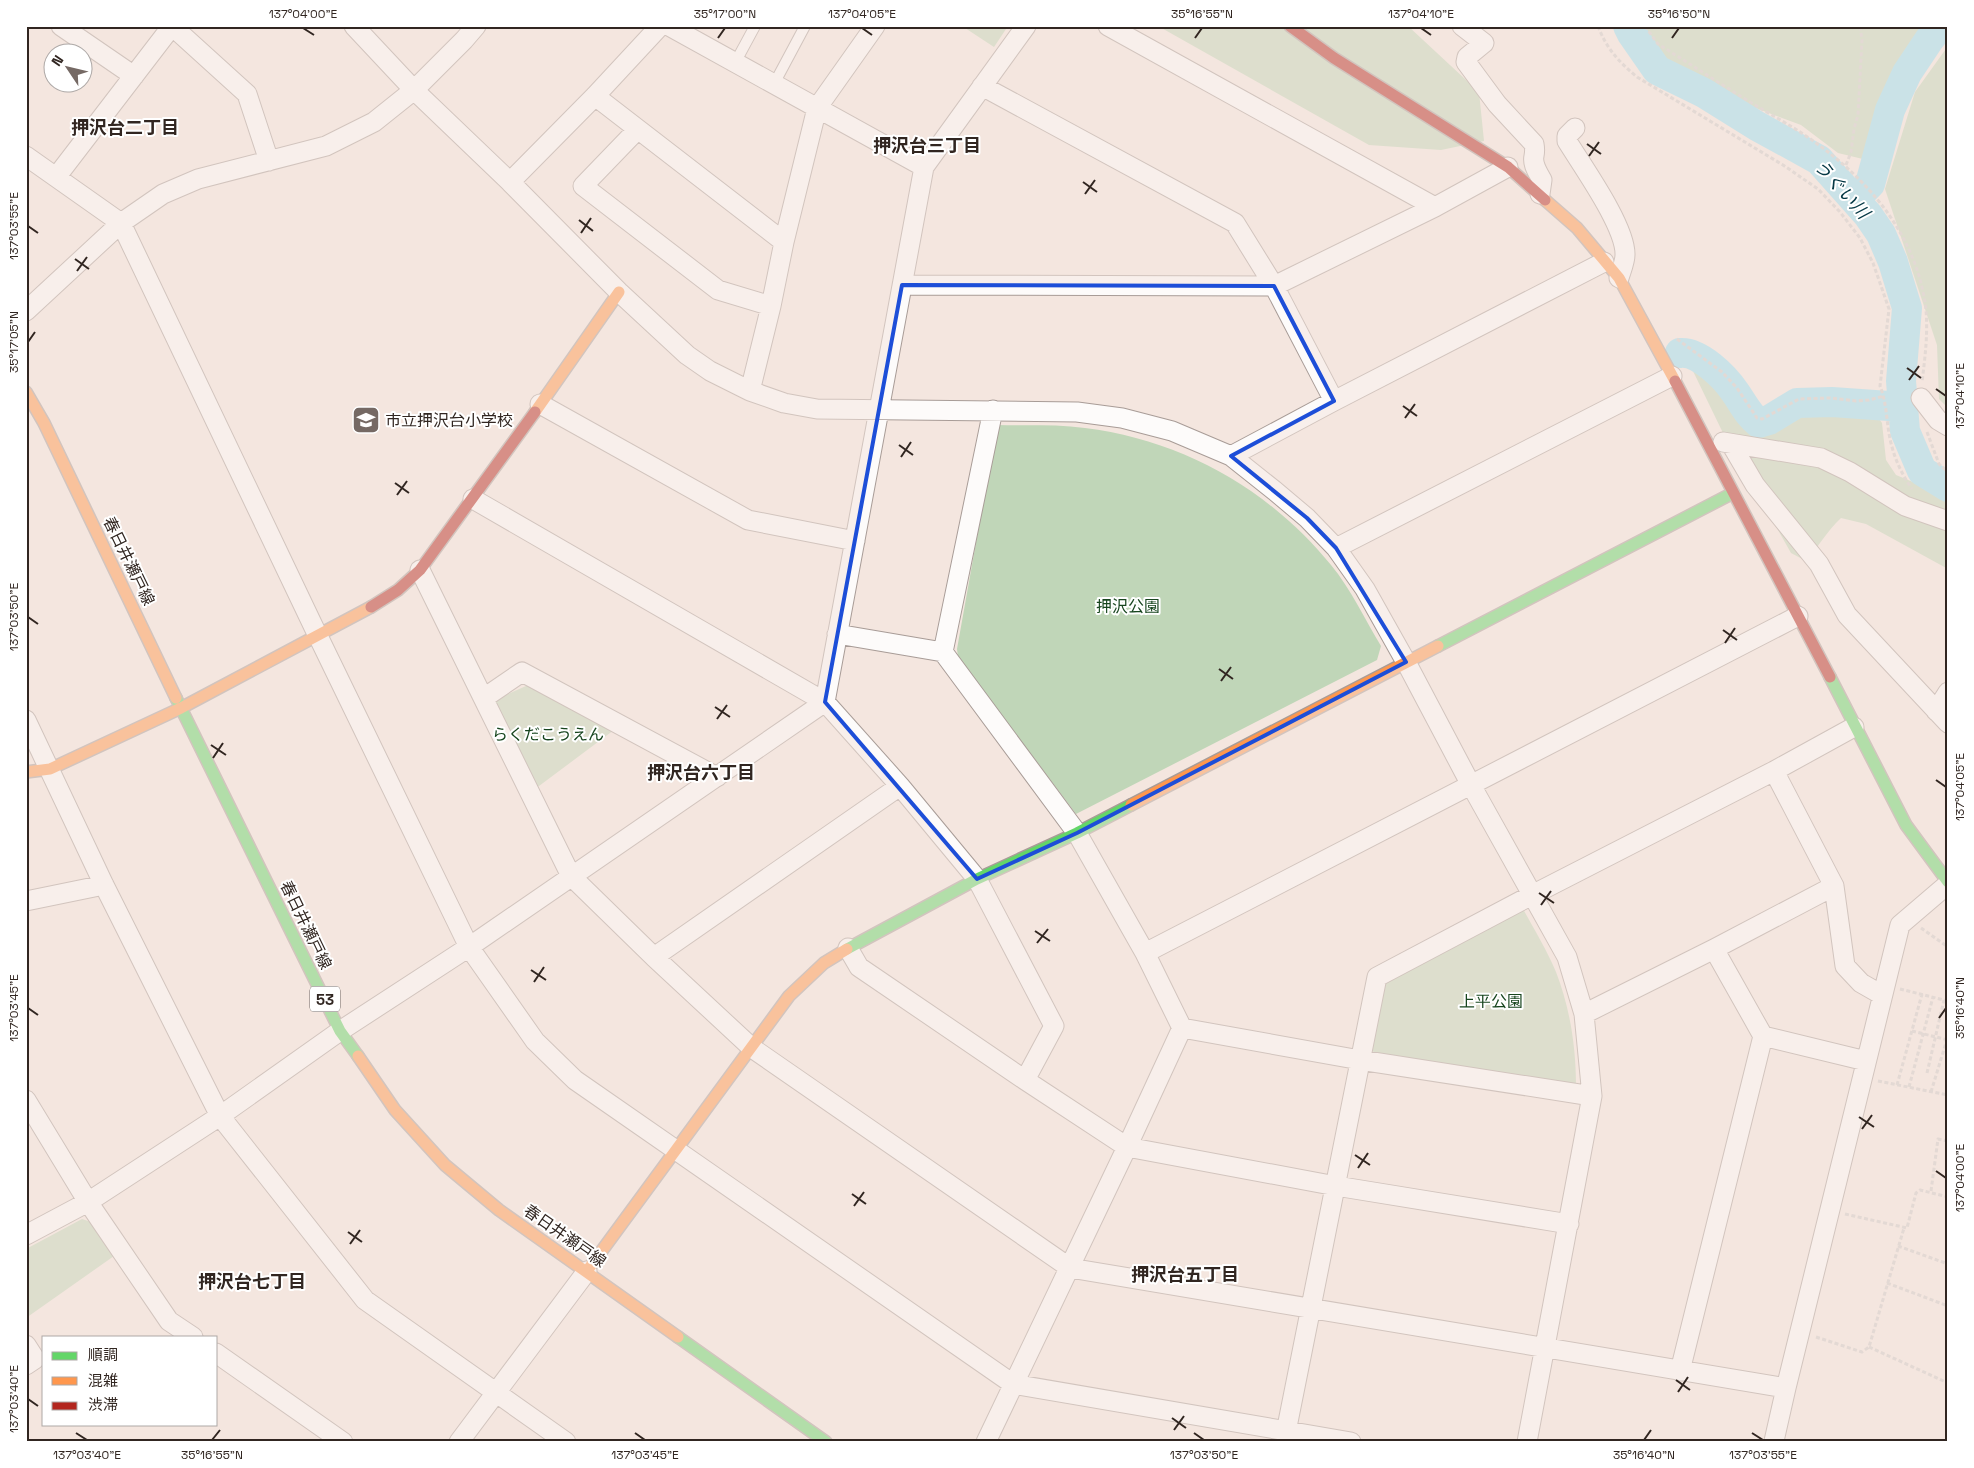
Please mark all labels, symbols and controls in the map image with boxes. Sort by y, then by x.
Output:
text: 137°04'00"E [269,6,338,22]
text: 35°17'00"N [694,6,756,22]
text: 137°04'05"E [828,6,896,22]
text: 35°16'55"N [1171,6,1233,22]
text: 137°04'10"E [1388,6,1454,22]
text: 35°16'50"N [1648,6,1710,22]
north arrow [42,42,92,92]
text: N [47,52,67,70]
district label: 押沢台二丁目 [71,116,179,139]
district label: 押沢台三丁目 [873,134,981,157]
water label: うぐい川 [1809,155,1876,225]
text: 137°03'55"E [6,192,22,260]
text: 35°17'05"N [6,311,22,373]
text: 137°04'10"E [1952,363,1968,429]
school or university icon: 市立押沢台小学校 [351,405,381,435]
place label: 市立押沢台小学校 [385,410,513,431]
street label: 春日井瀬戸線 [99,513,159,609]
text: 137°03'50"E [6,583,22,651]
park label: 押沢公園 [1096,596,1160,617]
park label: らくだこうえん [492,724,604,745]
text: 137°04'05"E [1952,753,1968,821]
district label: 押沢台六丁目 [647,761,755,784]
street label: 春日井瀬戸線 [276,877,336,973]
text: 137°03'45"E [6,974,22,1042]
text: 35°16'40"N [1952,977,1968,1039]
road number: 53 [310,986,340,1012]
park label: 上平公園 [1459,991,1523,1012]
text: 137°04'00"E [1952,1143,1968,1212]
street label: 春日井瀬戸線 [520,1200,610,1272]
district label: 押沢台五丁目 [1131,1263,1239,1286]
district label: 押沢台七丁目 [198,1270,306,1293]
legend [42,1336,218,1426]
text: 順調 [88,1345,118,1364]
text: 137°03'40"E [6,1365,22,1433]
text: 混雑 [88,1371,118,1390]
text: 渋滞 [88,1395,118,1414]
text: 137°03'40"E [53,1447,121,1463]
text: 35°16'55"N [181,1447,243,1463]
text: 137°03'45"E [611,1447,679,1463]
text: 137°03'50"E [1170,1447,1238,1463]
text: 35°16'40"N [1613,1447,1675,1463]
text: 137°03'55"E [1729,1447,1797,1463]

